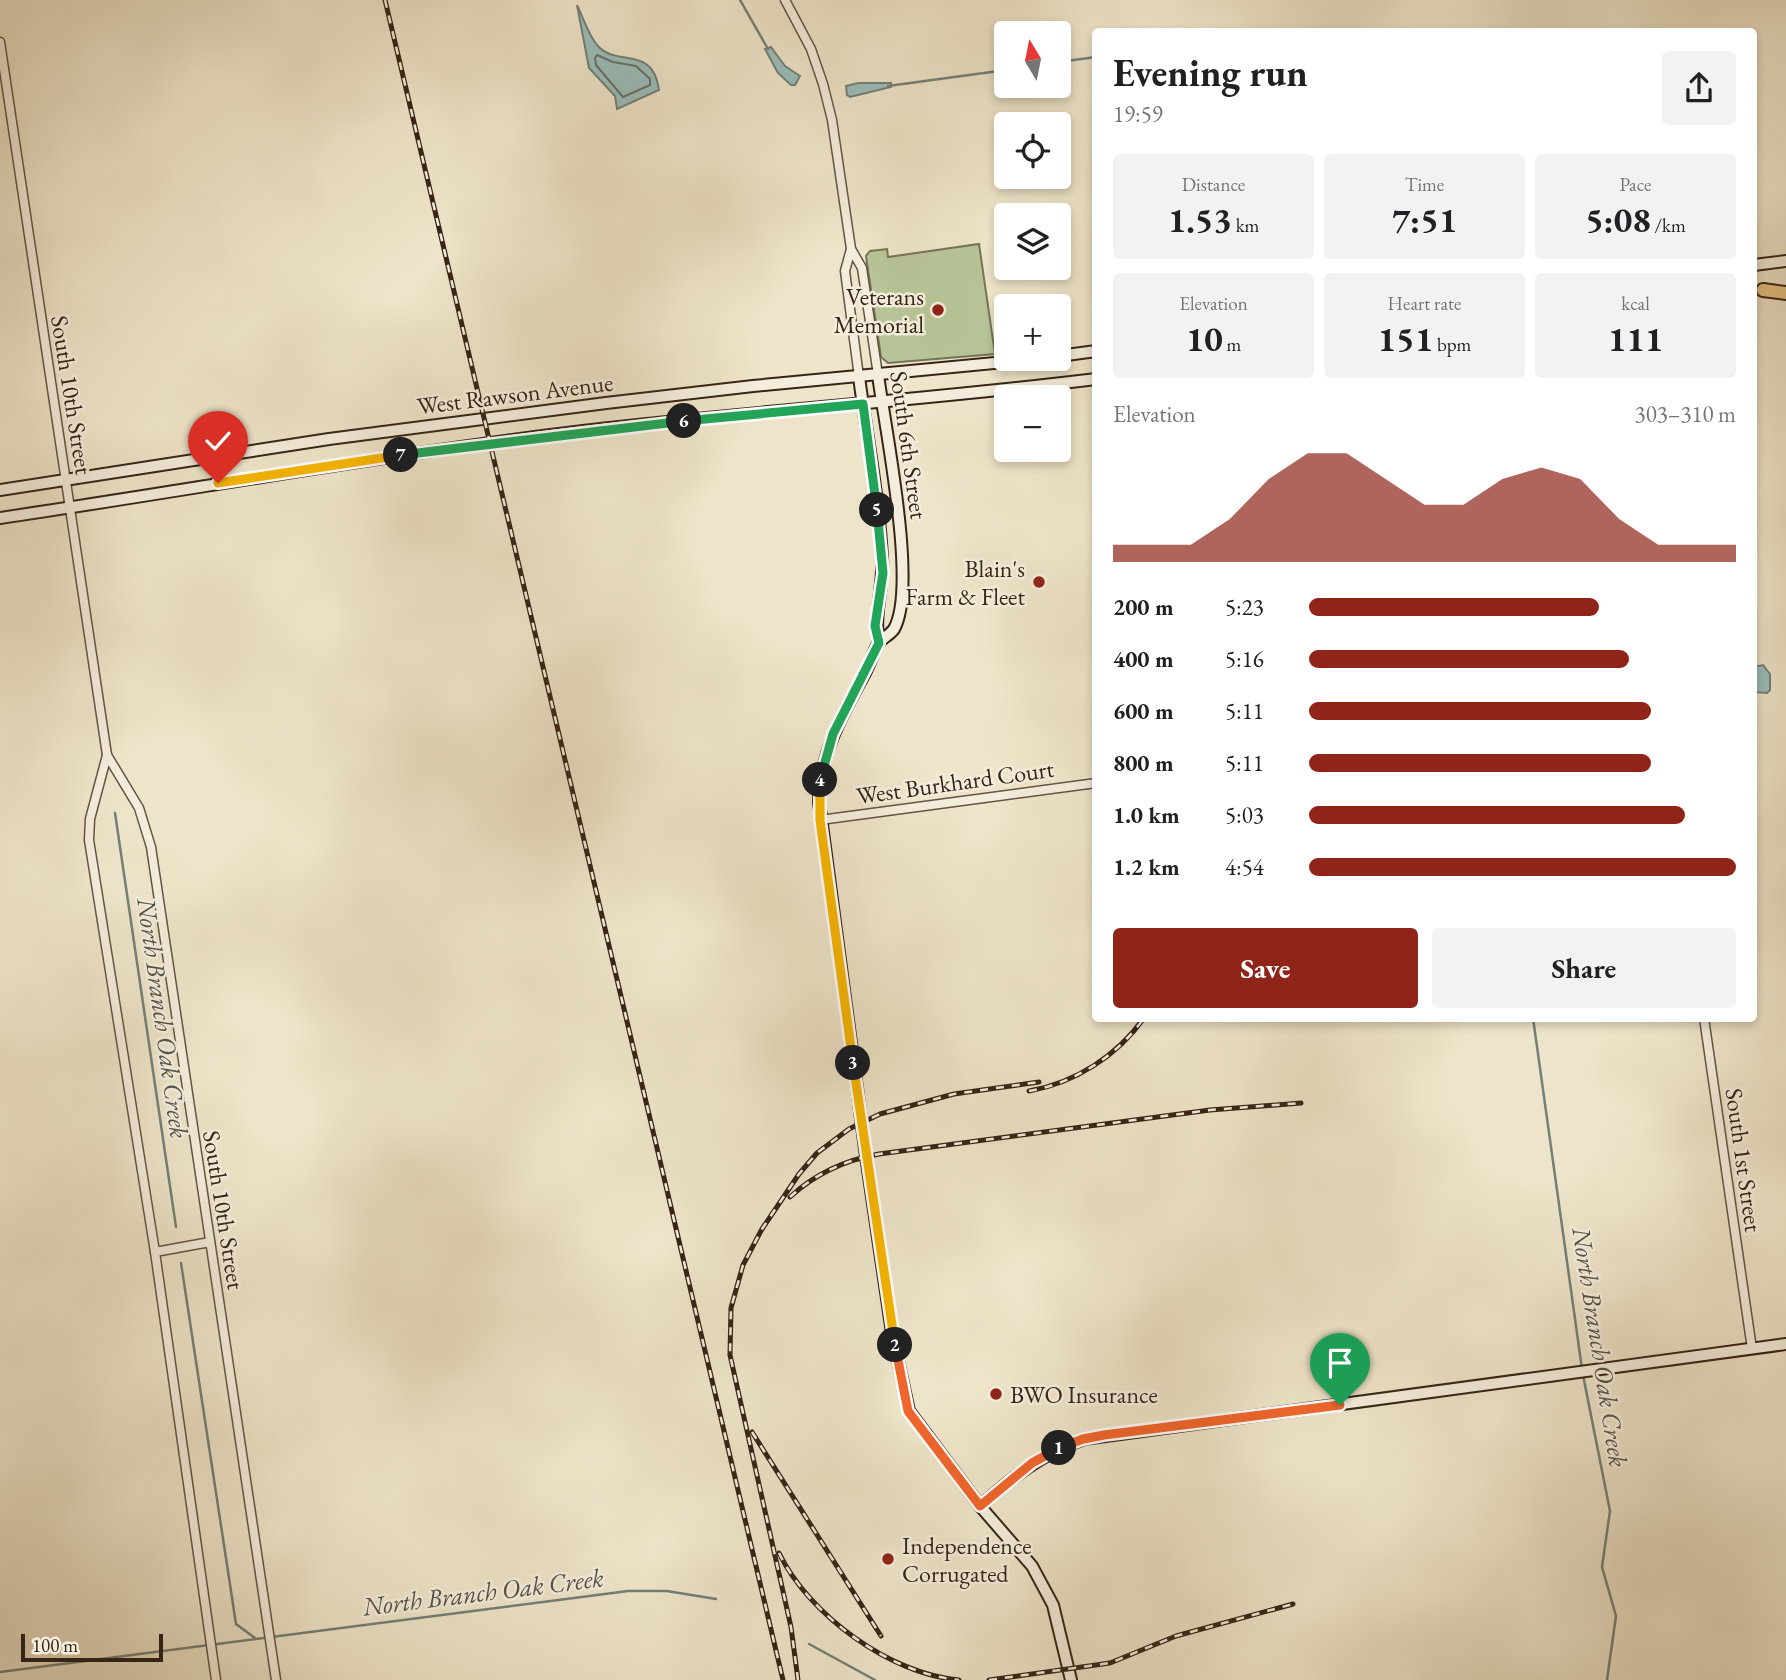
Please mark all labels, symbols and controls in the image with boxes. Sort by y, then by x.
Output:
north arrow [994,21,1071,98]
map controls [994,21,1071,462]
text: Evening run [1113,48,1308,97]
button: share [1662,51,1736,125]
text: 19:59 [1113,99,1163,129]
button: locate [994,112,1071,189]
text: Distance [1182,172,1245,197]
text: Time [1405,172,1444,197]
text: Pace [1620,172,1651,197]
text: 1.53 [1168,197,1232,242]
text: 7:51 [1392,197,1457,242]
text: 5:08 [1585,197,1651,242]
button: layers [994,203,1071,280]
text: km [1232,213,1259,238]
text: /km [1651,213,1686,238]
place label: Veterans Memorial [834,281,924,340]
text: Elevation [1179,291,1248,316]
text: Heart rate [1388,291,1461,316]
text: kcal [1621,291,1650,316]
button: + [994,294,1071,371]
marker: Veterans Memorial [930,302,946,318]
street label: South 10th Street [44,313,100,477]
text: 10 [1186,316,1223,361]
text: 151 [1378,316,1433,361]
text: 111 [1608,316,1663,361]
text: m [1223,332,1241,357]
text: bpm [1433,332,1471,357]
street label: West Rawson Avenue [415,367,615,421]
street label: South 6th Street [883,369,935,522]
button: − [994,385,1071,462]
text: Elevation [1113,399,1196,429]
text: 303–310 m [1635,399,1736,429]
pin: 6 [666,404,702,438]
text: 6 [678,408,689,433]
pin [188,411,248,483]
icon: check [199,422,237,460]
pin: 7 [384,438,418,472]
text: 7 [395,442,406,467]
pin: 5 [860,492,894,528]
text: 5 [871,497,882,522]
place label: Blain's Farm & Fleet [905,553,1025,612]
marker: Blain's Farm & Fleet [1031,574,1047,590]
text: 200 m [1113,592,1174,622]
text: 5:23 [1225,592,1264,622]
text: 400 m [1113,644,1174,674]
text: 5:16 [1225,644,1264,674]
text: 600 m [1113,696,1174,726]
text: 5:11 [1225,696,1264,726]
text: 800 m [1113,748,1174,778]
text: 5:11 [1225,748,1264,778]
street label: West Burkhard Court [854,753,1056,811]
pin: 4 [802,762,838,798]
text: 4 [814,767,825,792]
text: 1.0 km [1113,800,1180,830]
text: 5:03 [1225,800,1264,830]
text: 1.2 km [1113,852,1180,882]
text: 4:54 [1225,852,1264,882]
water label: North Branch Oak Creek [129,895,197,1141]
button: Save [1113,928,1418,1008]
button: Share [1432,928,1736,1008]
pin: 3 [836,1046,870,1080]
text: 3 [847,1050,858,1075]
street label: South 1st Street [1719,1086,1769,1234]
street label: South 10th Street [196,1128,252,1292]
water label: North Branch Oak Creek [1564,1224,1636,1470]
pin: 2 [878,1328,912,1362]
text: 2 [889,1332,900,1357]
pin [1310,1333,1370,1405]
icon: arrive [1321,1344,1359,1382]
place label: BWO Insurance [1010,1379,1158,1410]
marker: BWO Insurance [988,1386,1004,1402]
pin: 1 [1042,1430,1076,1466]
text: 1 [1053,1435,1064,1460]
place label: Independence Corrugated [902,1530,1032,1589]
marker: Independence Corrugated [880,1551,896,1567]
water label: North Branch Oak Creek [360,1560,606,1624]
scale bar [21,1631,163,1663]
text: 100 m [32,1633,78,1658]

